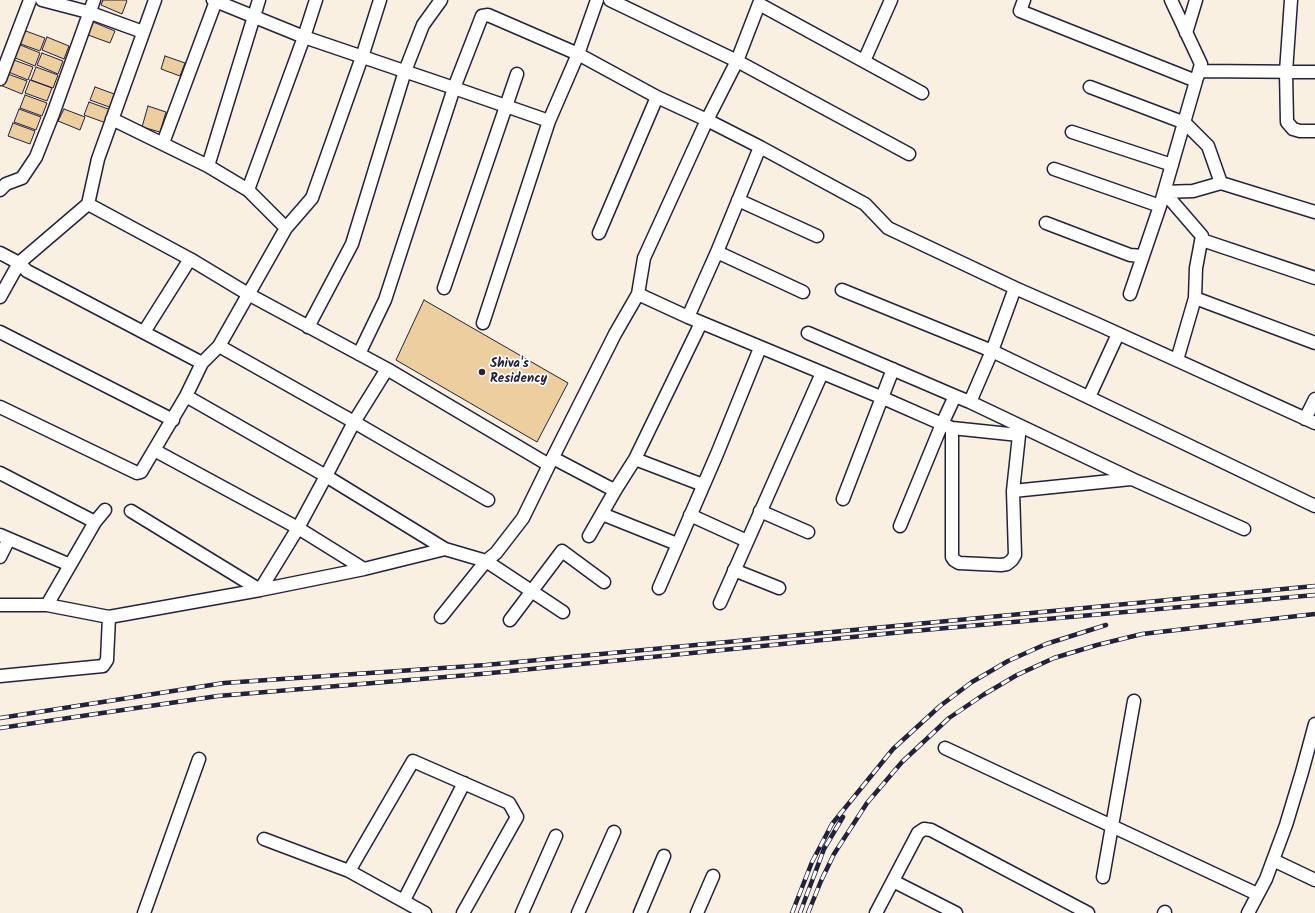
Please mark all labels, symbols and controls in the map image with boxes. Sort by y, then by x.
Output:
place label: Shiva's Residency [490,357,547,388]
marker: Shiva's Residency [477,367,487,377]

